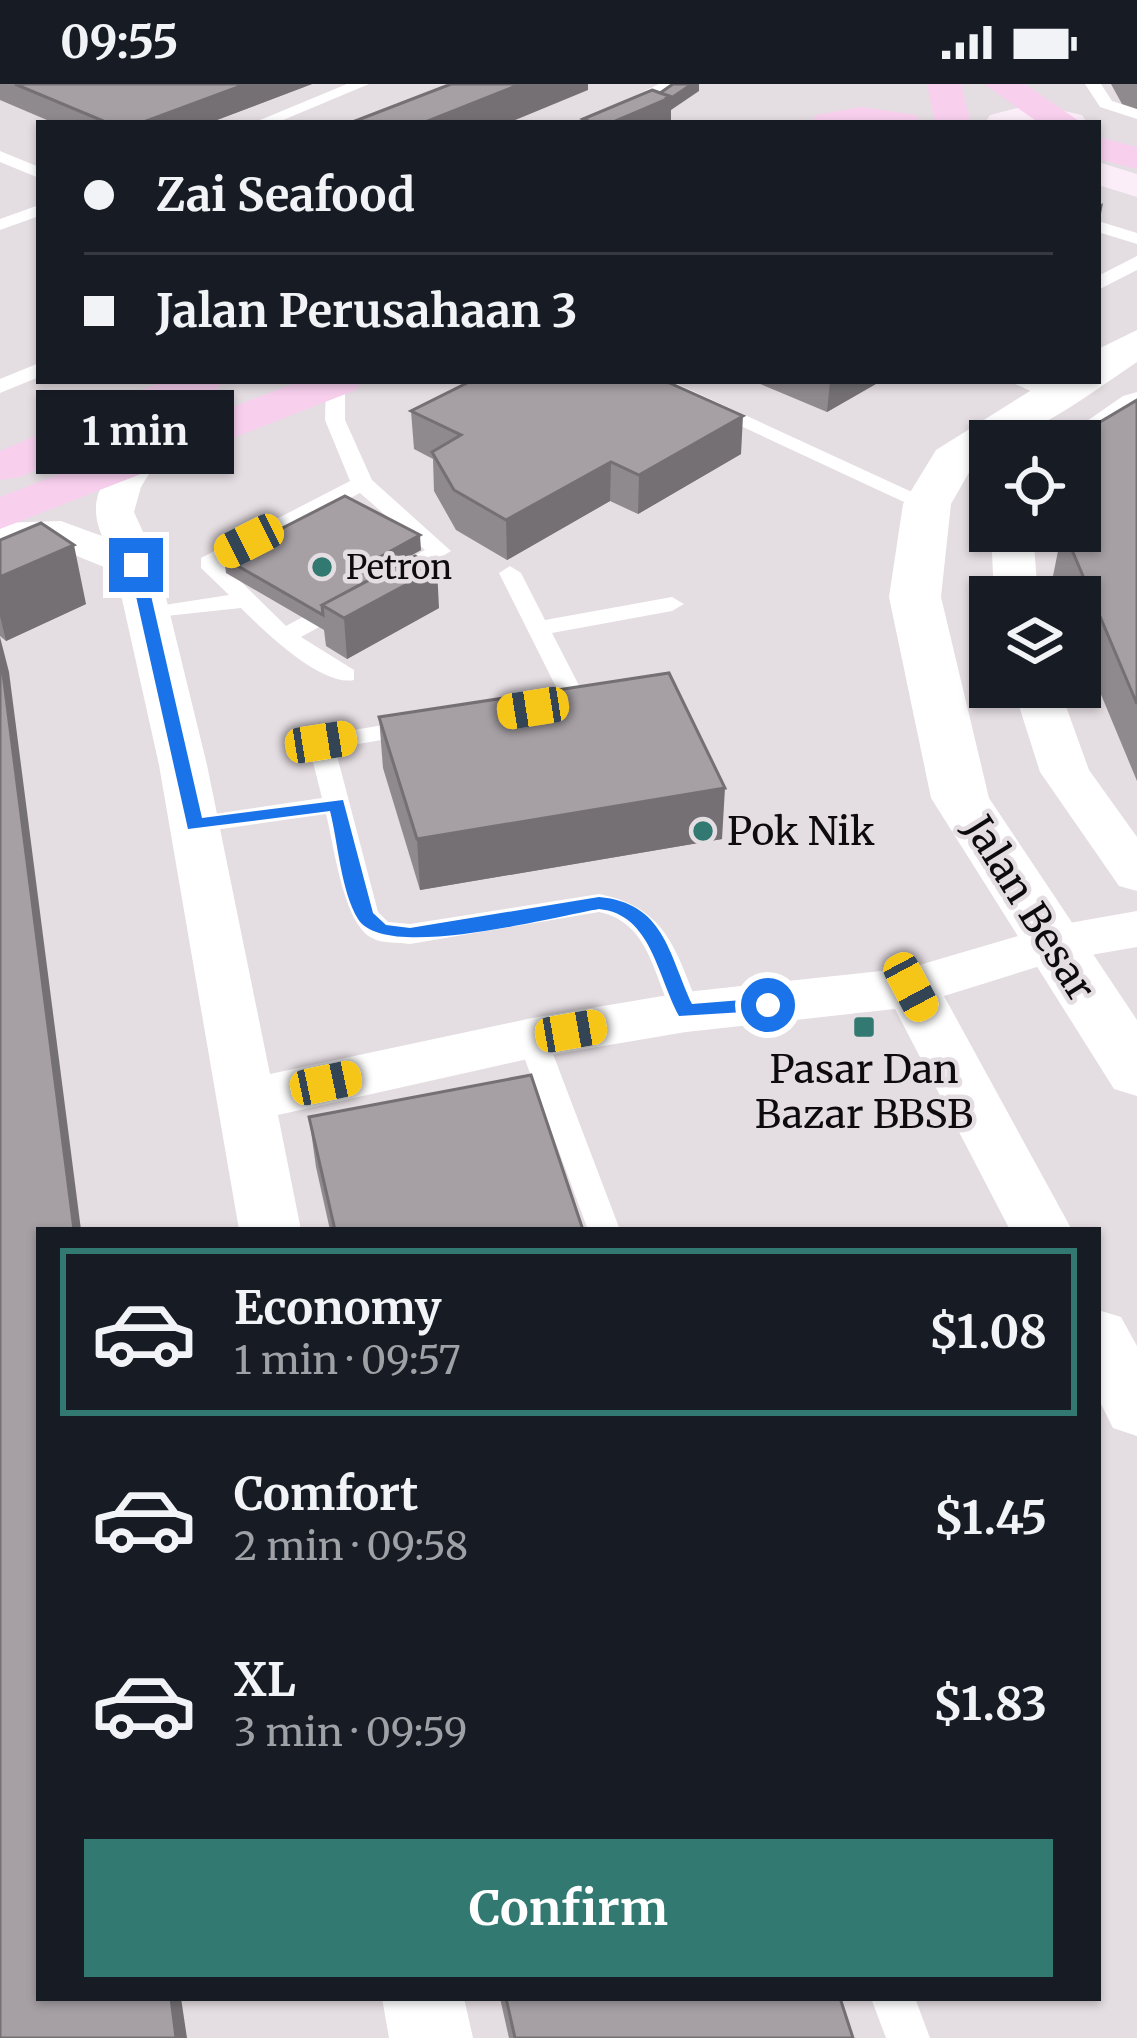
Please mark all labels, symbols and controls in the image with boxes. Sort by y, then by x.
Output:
text: 09:55 [60,14,178,70]
text: Zai Seafood [156,167,415,223]
text: Jalan Perusahaan 3 [156,283,578,339]
callout: 1 min [37,391,235,475]
text: 1 min [82,407,188,456]
map controls [969,420,1101,708]
button: locate [969,420,1101,552]
car [209,509,289,573]
route end [109,538,163,592]
place label: Petron [346,547,452,588]
marker: Petron [309,554,335,580]
button: layers [969,576,1101,708]
car [495,685,571,731]
car [283,719,359,765]
street label: Jalan Besar [953,806,1106,1010]
place label: Pok Nik [727,807,875,856]
marker: Pok Nik [690,818,716,844]
car [878,947,944,1027]
route start [741,978,795,1032]
car [532,1007,610,1055]
marker: Pasar Dan Bazar BBSB [851,1014,877,1040]
place label: Pasar Dan Bazar BBSB [755,1045,973,1139]
car [287,1058,365,1108]
icon: car [90,1278,198,1386]
text: Economy [234,1280,442,1336]
text: $1.08 [929,1304,1047,1360]
text: 1 min · 09:57 [234,1336,461,1385]
icon: car [90,1464,198,1572]
text: Comfort [234,1466,418,1522]
text: $1.45 [934,1490,1047,1546]
text: 2 min · 09:58 [234,1522,468,1571]
icon: car [90,1650,198,1758]
text: XL [234,1652,296,1708]
text: $1.83 [933,1676,1047,1732]
text: 3 min · 09:59 [234,1708,467,1757]
button: Confirm [84,1839,1053,1977]

